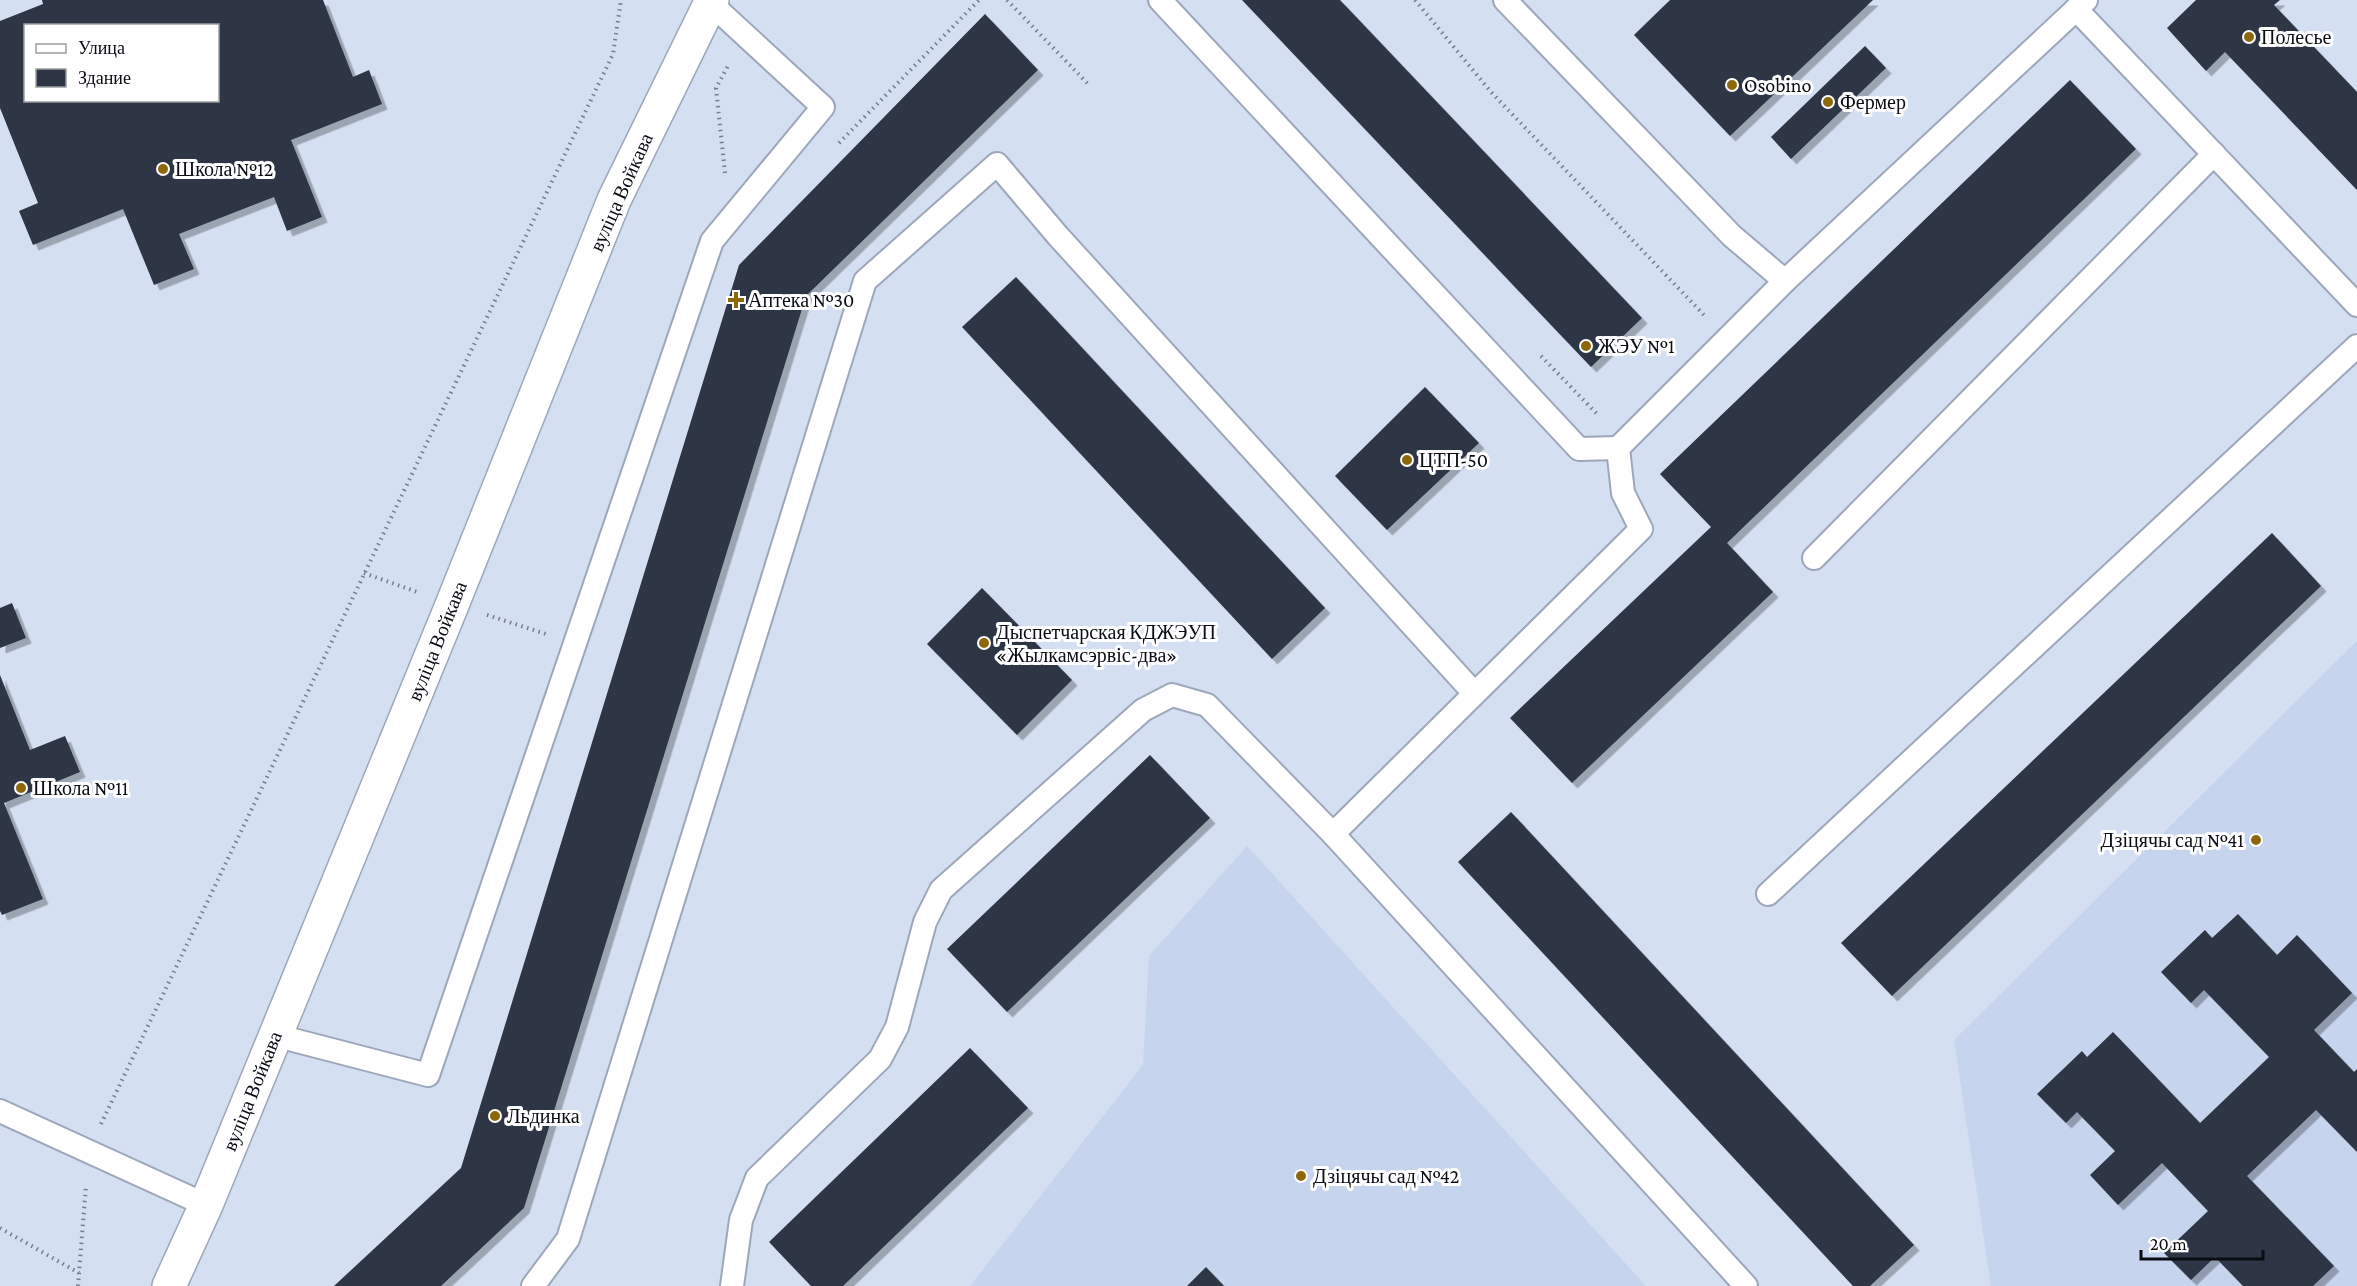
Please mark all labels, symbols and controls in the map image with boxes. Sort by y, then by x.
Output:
legend [24,24,219,102]
place label: Полесье [2261,26,2332,48]
marker: Полесье [2242,30,2256,44]
text: Улица [78,38,125,58]
text: Здание [78,68,131,88]
place label: Osobino [1744,74,1811,96]
marker: Osobino [1725,78,1739,92]
place label: Фермер [1840,91,1906,114]
marker: Фермер [1821,95,1835,109]
street label: вуліца Войкава [585,129,658,255]
place label: Школа №12 [175,158,273,180]
marker: Школа №12 [156,162,170,176]
place label: Аптека №30 [748,289,854,311]
marker: Аптека №30 [729,293,743,307]
place label: ЖЭУ №1 [1598,335,1675,357]
marker: ЖЭУ №1 [1579,339,1593,353]
place label: ЦТП-50 [1419,449,1488,472]
marker: ЦТП-50 [1400,453,1414,467]
street label: вуліца Войкава [403,578,472,704]
place label: Дыспетчарская КДЖЭУП «Жылкамсэрвіс-два» [996,621,1216,667]
marker: Дыспетчарская КДЖЭУП «Жылкамсэрвіс-два» [977,636,991,650]
place label: Школа №11 [33,777,128,799]
marker: Школа №11 [14,781,28,795]
place label: Дзіцячы сад №41 [2100,829,2244,852]
marker: Дзіцячы сад №41 [2249,833,2263,847]
street label: вуліца Войкава [218,1028,287,1154]
place label: Льдинка [507,1105,580,1128]
marker: Льдинка [488,1109,502,1123]
place label: Дзіцячы сад №42 [1313,1165,1459,1188]
marker: Дзіцячы сад №42 [1294,1169,1308,1183]
scale bar [2141,1223,2262,1261]
text: 20 m [2150,1234,2187,1254]

